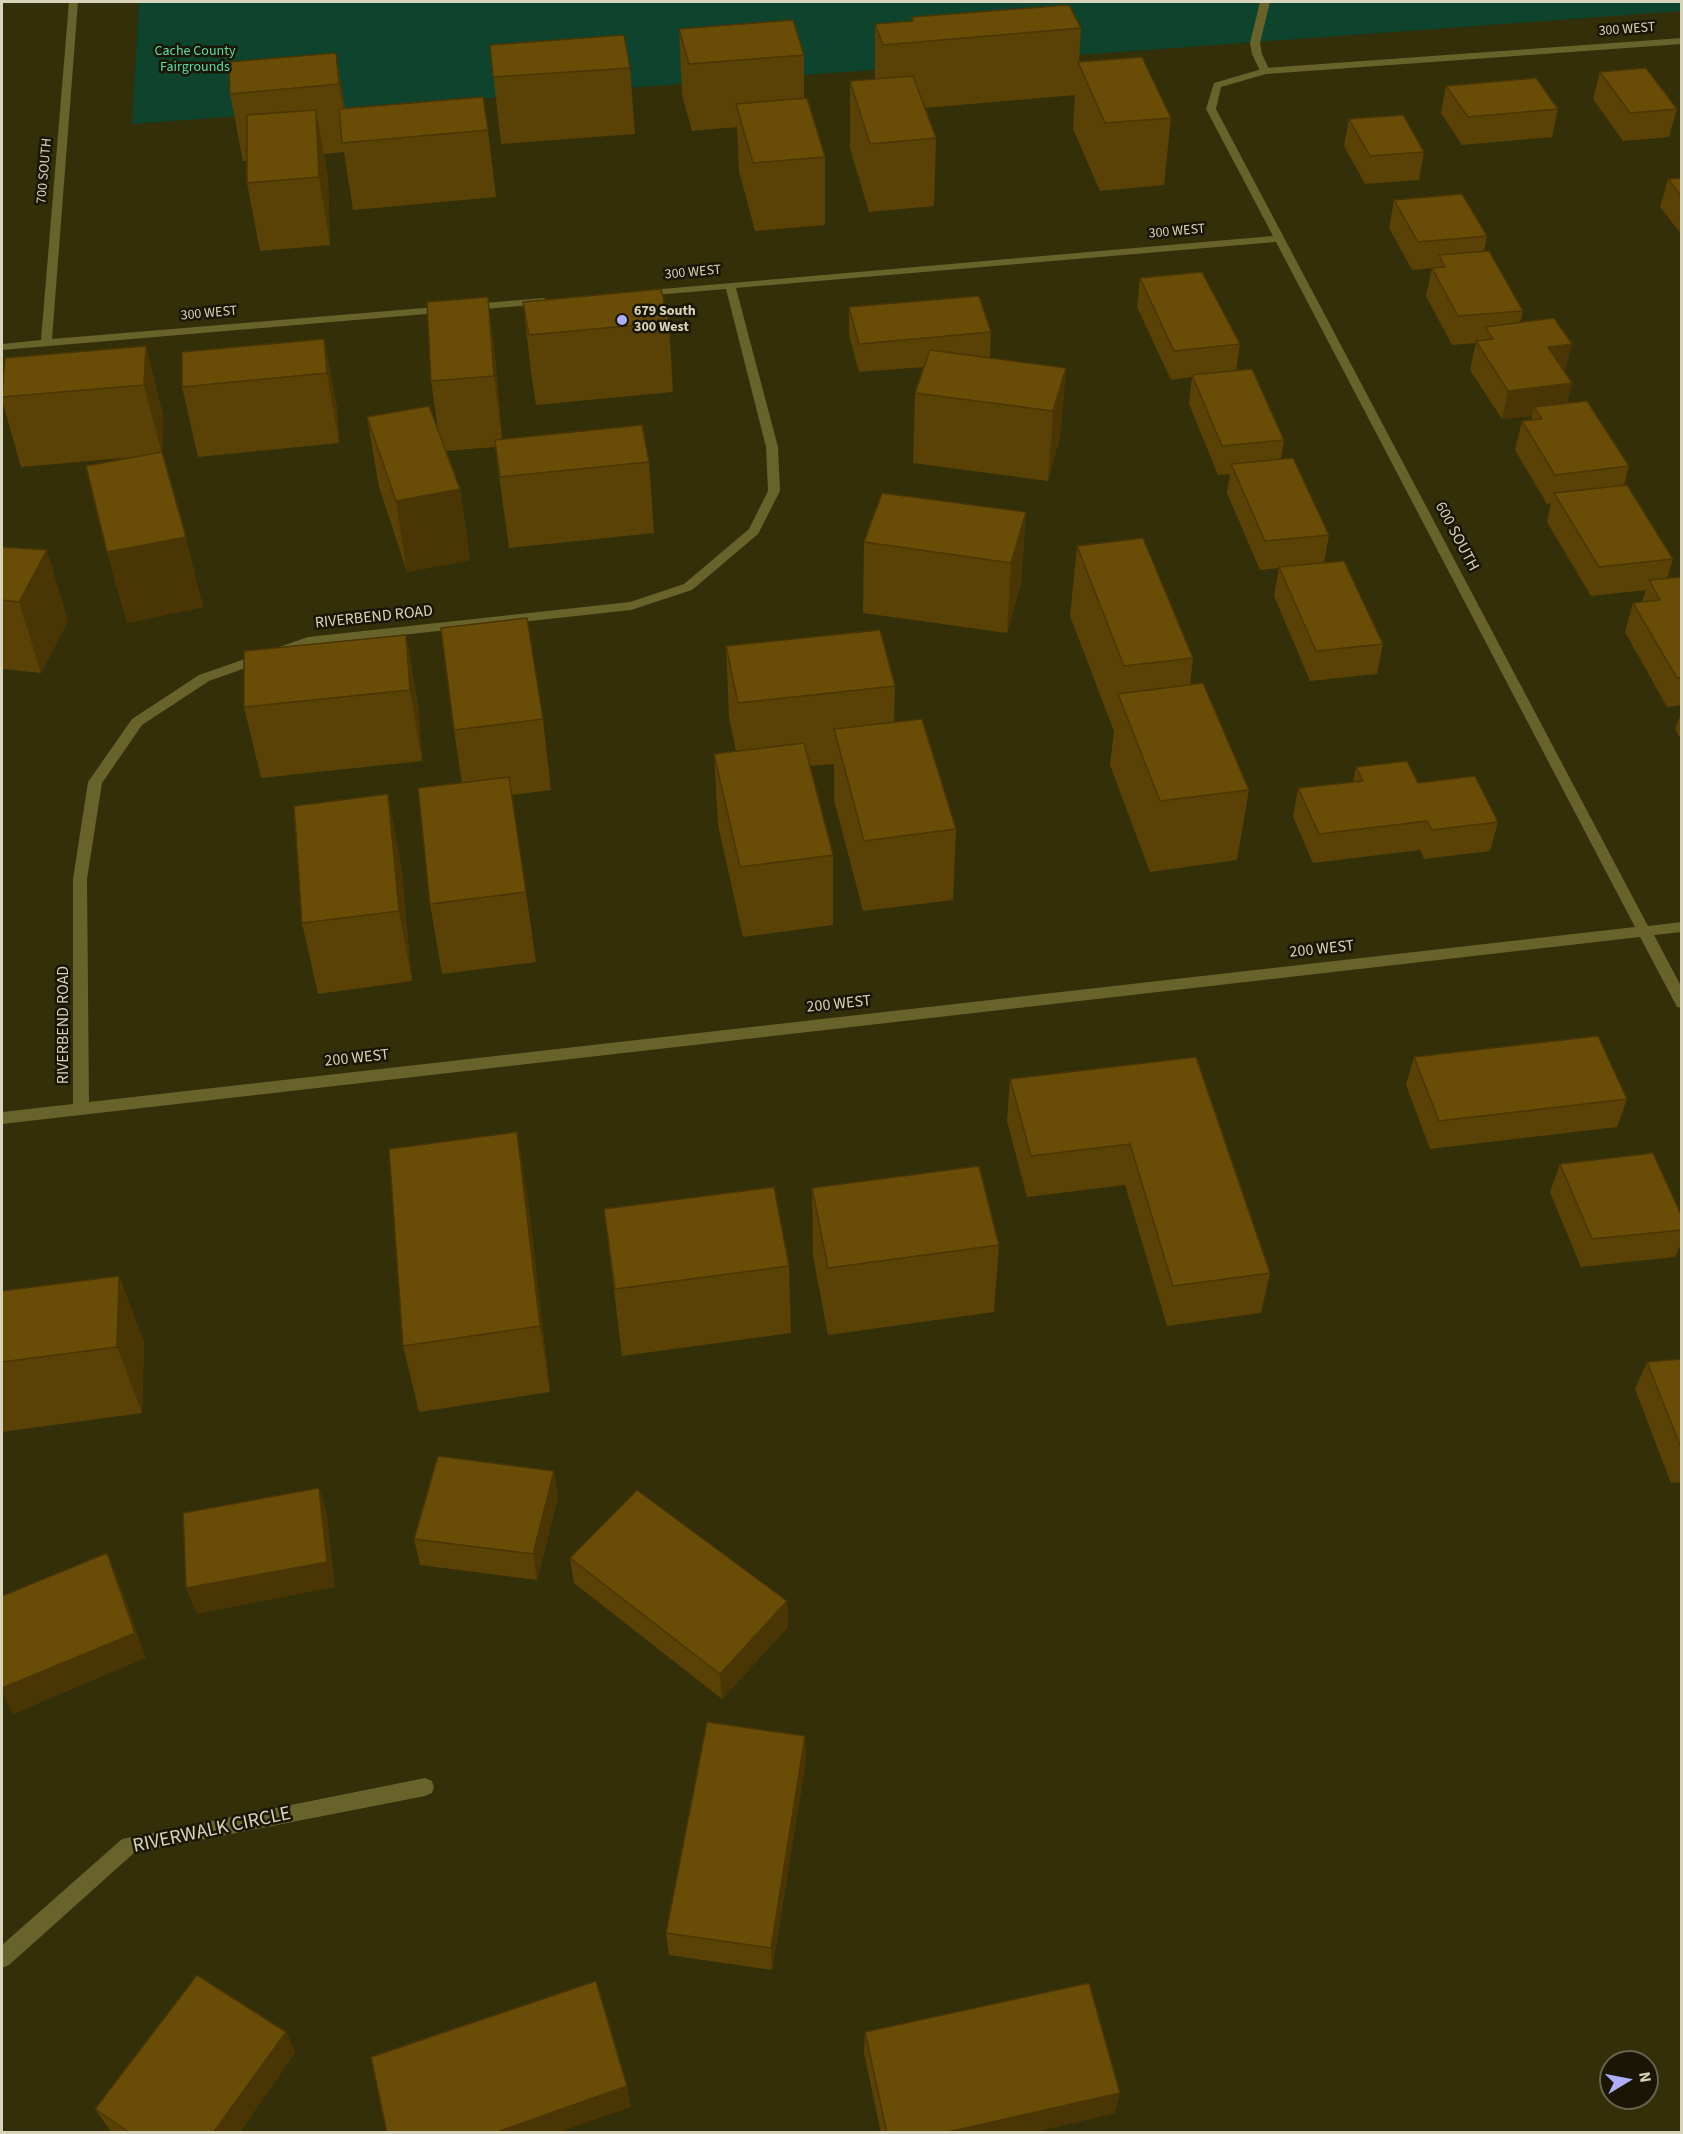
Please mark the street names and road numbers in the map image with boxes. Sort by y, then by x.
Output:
street label: 300 WEST [1598,20,1656,40]
street label: 700 SOUTH [34,137,56,205]
street label: 300 WEST [1148,221,1206,243]
street label: 300 WEST [664,262,722,284]
street label: 300 WEST [180,303,238,325]
street label: 600 SOUTH [1430,499,1482,575]
street label: RIVERBEND ROAD [314,602,434,634]
street label: 200 WEST [1289,937,1355,963]
street label: RIVERBEND ROAD [54,966,74,1084]
street label: 200 WEST [806,992,872,1018]
street label: 200 WEST [324,1046,390,1072]
street label: RIVERWALK CIRCLE [131,1803,293,1859]

